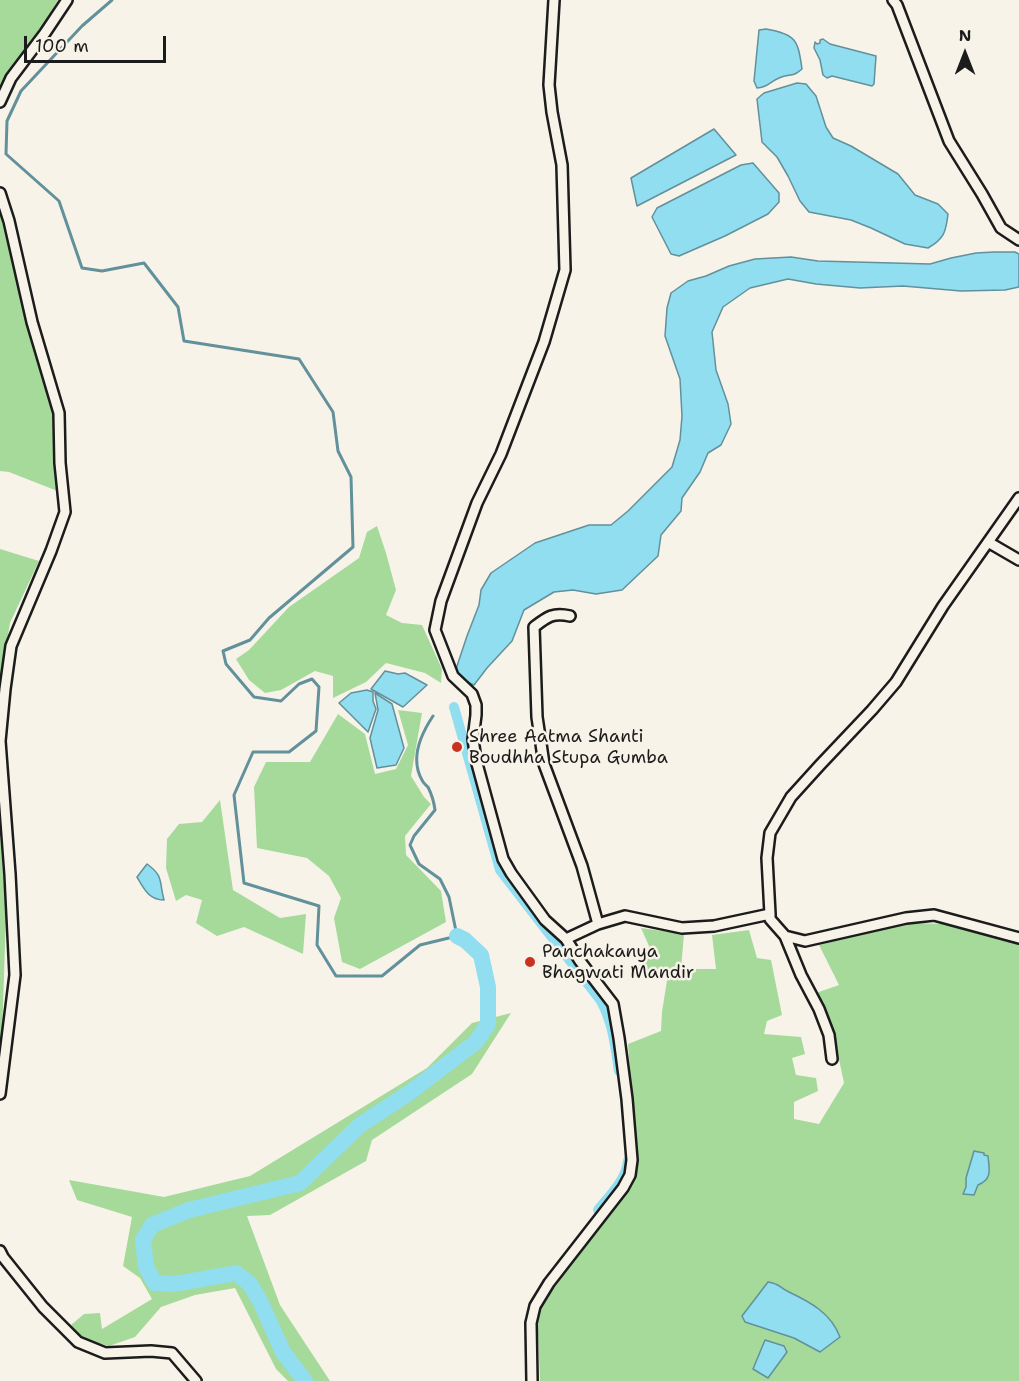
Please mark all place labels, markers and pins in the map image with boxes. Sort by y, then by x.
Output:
place label: Shree Aatma Shanti Boudhha Stupa Gumba [469,726,668,768]
marker: Shree Aatma Shanti Boudhha Stupa Gumba [450,740,464,754]
place label: Panchakanya Bhagwati Mandir [542,941,694,984]
marker: Panchakanya Bhagwati Mandir [523,955,537,969]

